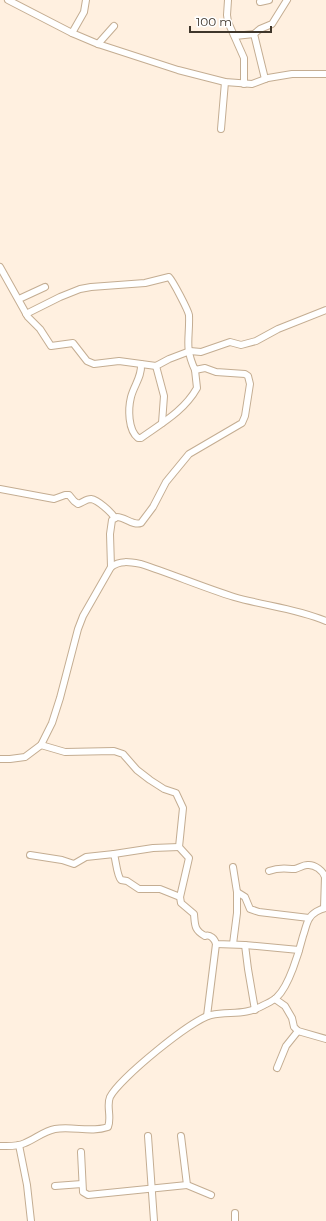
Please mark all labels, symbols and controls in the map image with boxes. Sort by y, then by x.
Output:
scale bar [190,8,271,34]
text: 100 m [196,14,232,29]

